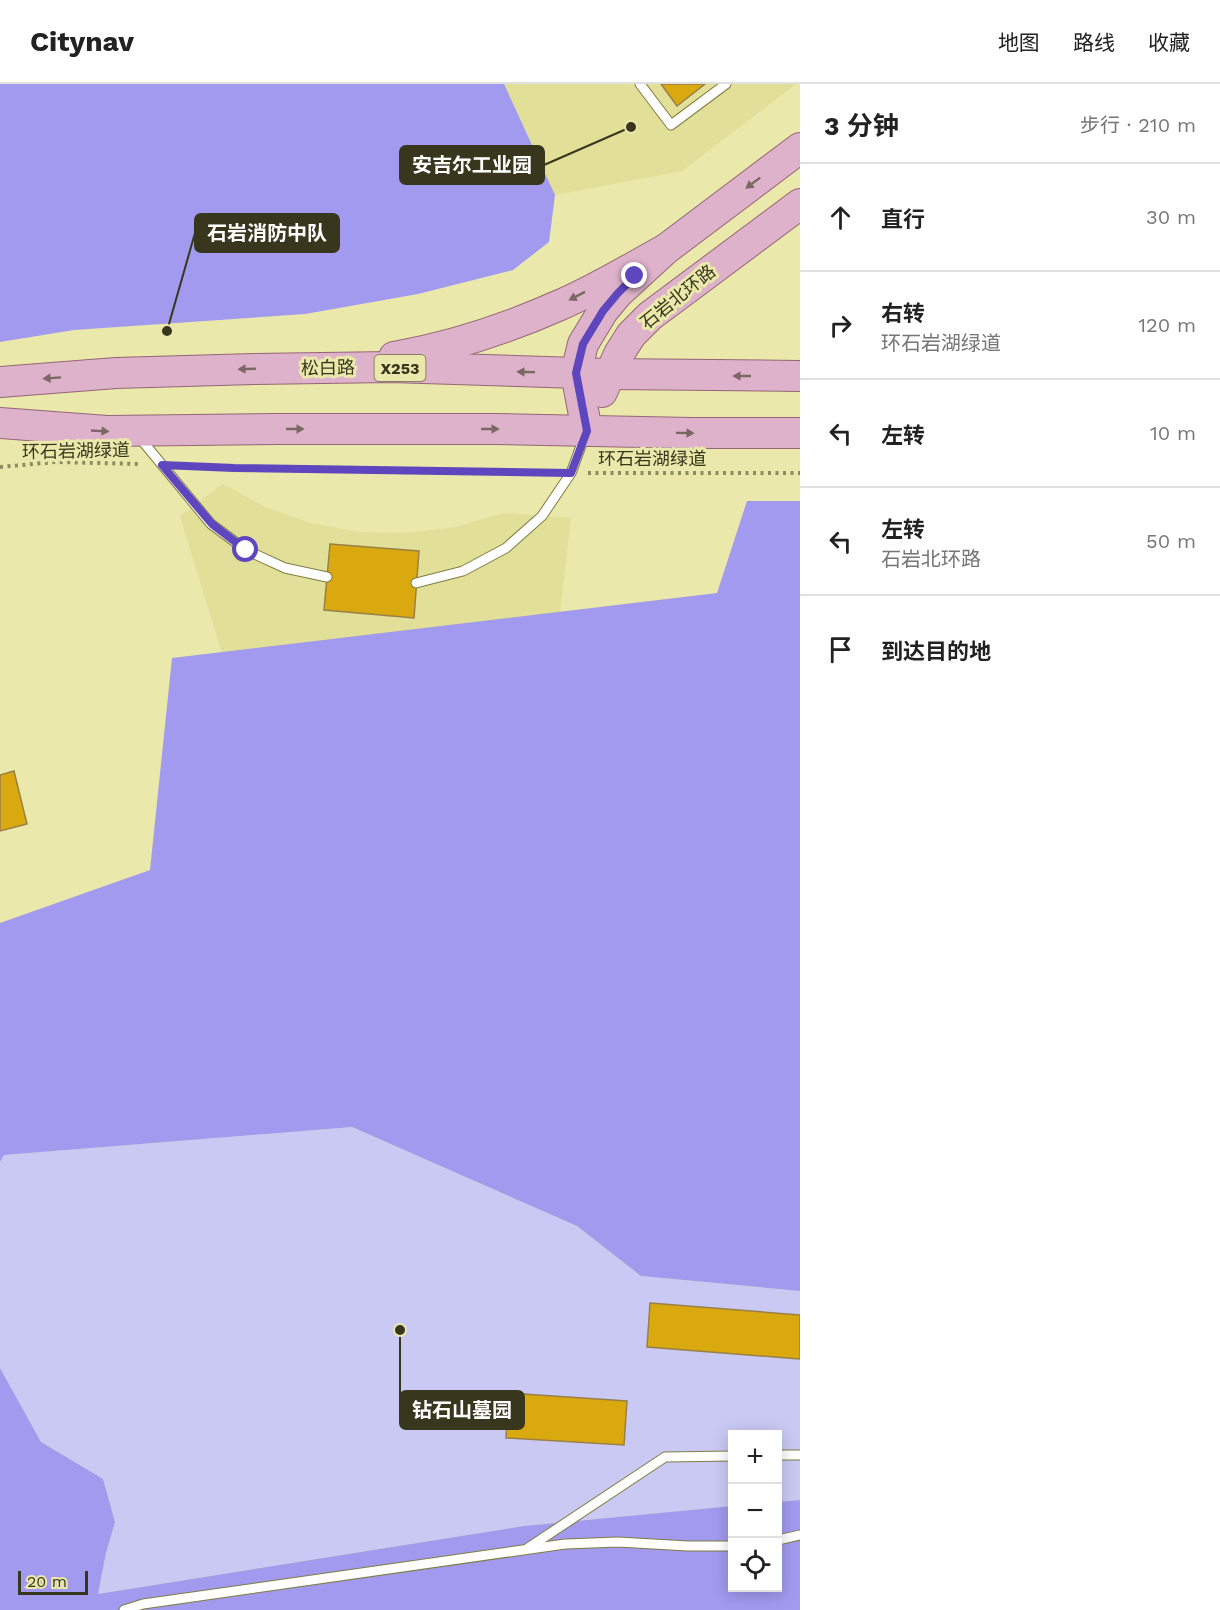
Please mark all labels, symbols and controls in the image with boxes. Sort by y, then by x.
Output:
text: Citynav [30,25,134,58]
text: 地图 [998,30,1040,55]
text: 路线 [1073,30,1115,55]
text: 收藏 [1148,30,1190,55]
text: 3 分钟 [824,111,899,141]
text: 步行 · 210 m [1080,113,1196,137]
callout: 安吉尔工业园 [400,146,544,184]
text: 安吉尔工业园 [412,153,532,177]
one-way arrow [746,177,762,189]
icon: ahead [824,201,857,234]
text: 30 m [1146,205,1196,229]
text: 直行 [881,207,925,232]
callout: 石岩消防中队 [195,214,339,252]
text: 石岩消防中队 [207,221,327,245]
street label: 石岩北环路 [636,260,719,333]
route end [621,262,647,288]
one-way arrow [569,292,586,301]
text: 右转 [881,301,925,326]
icon: right [824,309,857,342]
text: 120 m [1138,313,1196,337]
text: 环石岩湖绿道 [881,331,1001,355]
road number: X253 [374,355,426,381]
street label: 松白路 [301,357,355,378]
one-way arrow [237,364,256,374]
one-way arrow [516,367,535,377]
one-way arrow [732,371,751,381]
one-way arrow [42,373,61,382]
icon: left [824,417,857,450]
text: 10 m [1150,421,1196,445]
text: 左转 [881,423,925,448]
one-way arrow [286,424,305,434]
one-way arrow [481,424,500,434]
one-way arrow [91,426,110,435]
one-way arrow [676,428,695,438]
street label: 环石岩湖绿道 [22,439,130,462]
street label: 环石岩湖绿道 [598,448,706,469]
text: 左转 [881,517,925,542]
icon: left [824,525,857,558]
text: 50 m [1146,529,1196,553]
route start [232,536,258,562]
text: 石岩北环路 [881,547,981,571]
icon: arrive [824,633,857,666]
text: 到达目的地 [881,639,991,664]
callout: 钻石山墓园 [400,1391,524,1429]
text: 钻石山墓园 [412,1398,512,1422]
map controls [728,1430,782,1592]
button: + [728,1430,782,1484]
button: − [728,1484,782,1538]
button: locate [728,1538,782,1592]
scale bar [18,1568,88,1596]
text: 20 m [27,1572,67,1591]

